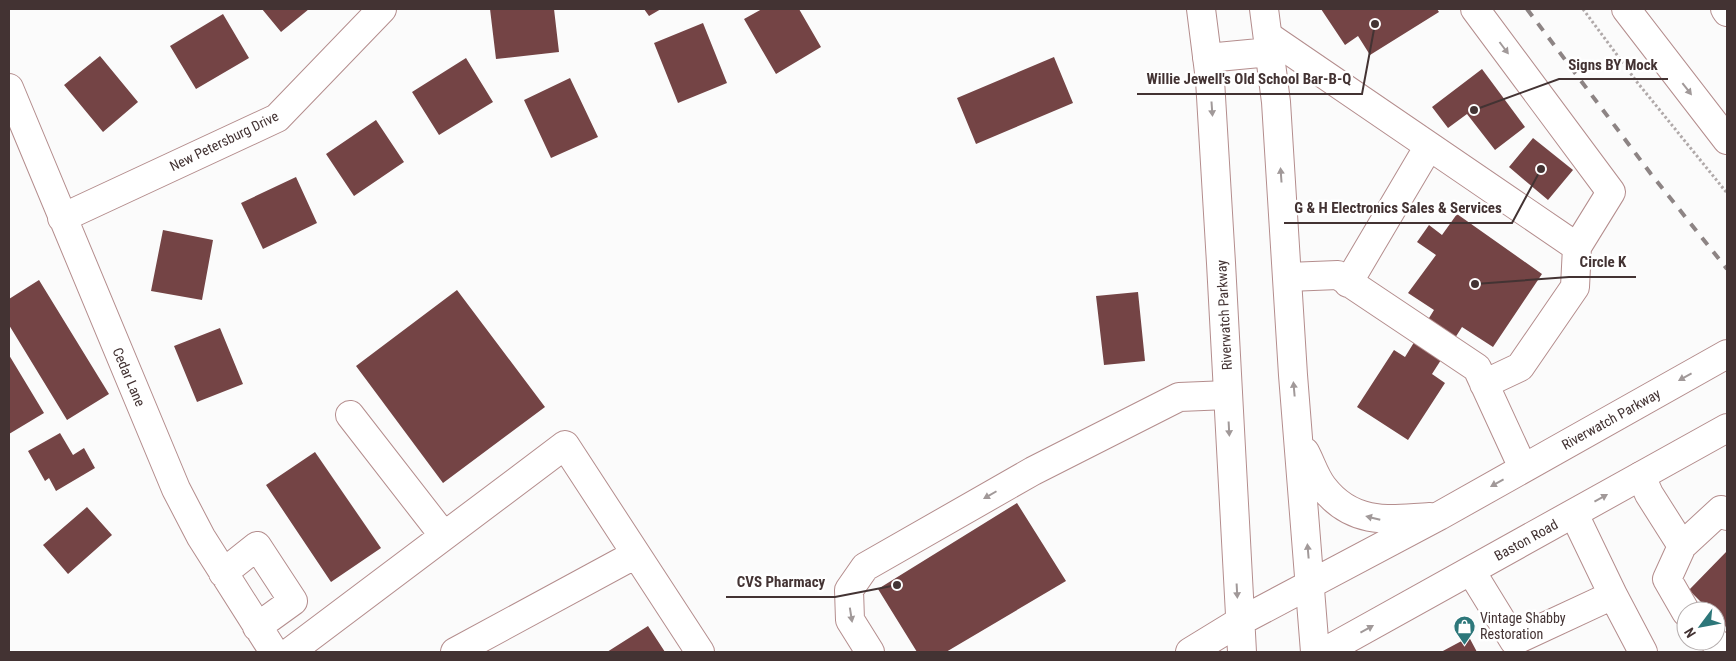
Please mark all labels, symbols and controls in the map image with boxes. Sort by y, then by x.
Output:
one-way arrow [1499,41,1509,55]
callout: Signs BY Mock [1559,49,1668,79]
text: Signs BY Mock [1568,56,1659,74]
callout: Willie Jewell's Old School Bar-B-Q [1137,64,1362,94]
text: Willie Jewell's Old School Bar-B-Q [1147,70,1351,88]
one-way arrow [1682,82,1693,95]
one-way arrow [1208,102,1216,118]
street label: New Petersburg Drive [167,108,281,174]
one-way arrow [1277,166,1285,182]
callout: G & H Electronics Sales & Services [1284,193,1512,223]
text: G & H Electronics Sales & Services [1294,199,1502,217]
callout: Circle K [1569,247,1636,277]
text: Circle K [1580,253,1627,271]
street label: Riverwatch Parkway [1213,259,1235,371]
street label: Cedar Lane [109,345,149,409]
one-way arrow [1678,373,1691,382]
one-way arrow [1290,381,1298,397]
street label: Riverwatch Parkway [1559,385,1663,453]
one-way arrow [1226,421,1234,437]
one-way arrow [1490,479,1505,487]
one-way arrow [984,491,997,500]
one-way arrow [1594,494,1607,503]
one-way arrow [1366,514,1381,522]
street label: Baston Road [1492,516,1560,564]
one-way arrow [1303,543,1311,559]
callout: CVS Pharmacy [726,567,835,597]
text: CVS Pharmacy [737,573,826,591]
one-way arrow [1233,584,1241,600]
north arrow [1676,601,1726,651]
one-way arrow [847,607,855,623]
place label: Vintage Shabby Restoration [1480,610,1566,642]
shop icon: Vintage Shabby Restoration [1452,614,1476,645]
one-way arrow [1360,625,1375,633]
text: N [1681,625,1699,641]

